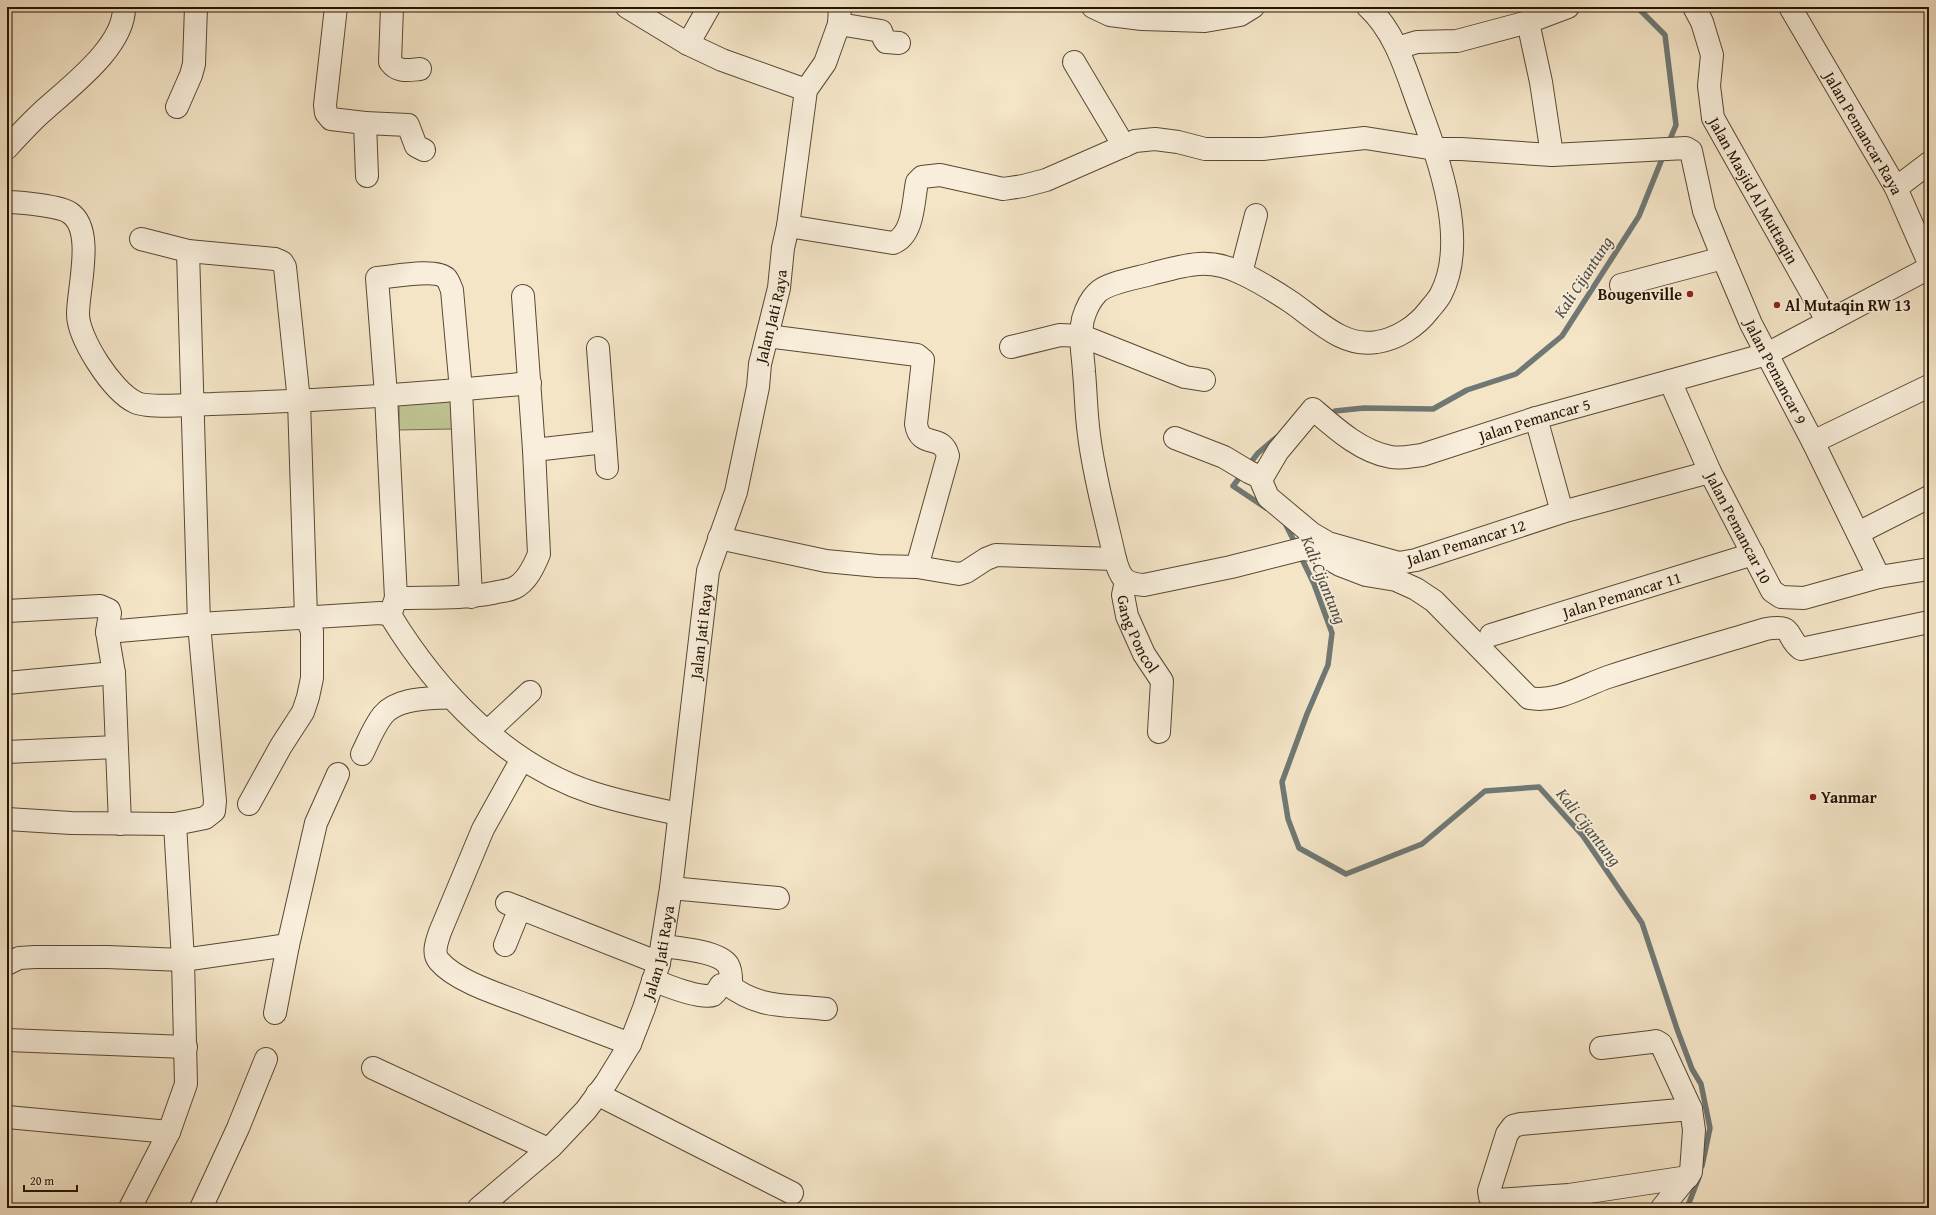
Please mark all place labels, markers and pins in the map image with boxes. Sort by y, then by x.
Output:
place label: Bougenville [1598,282,1682,306]
marker: Bougenville [1685,289,1695,299]
place label: Al Mutaqin RW 13 [1785,293,1911,317]
marker: Al Mutaqin RW 13 [1772,300,1782,310]
place label: Yanmar [1821,785,1878,809]
marker: Yanmar [1808,792,1818,802]

